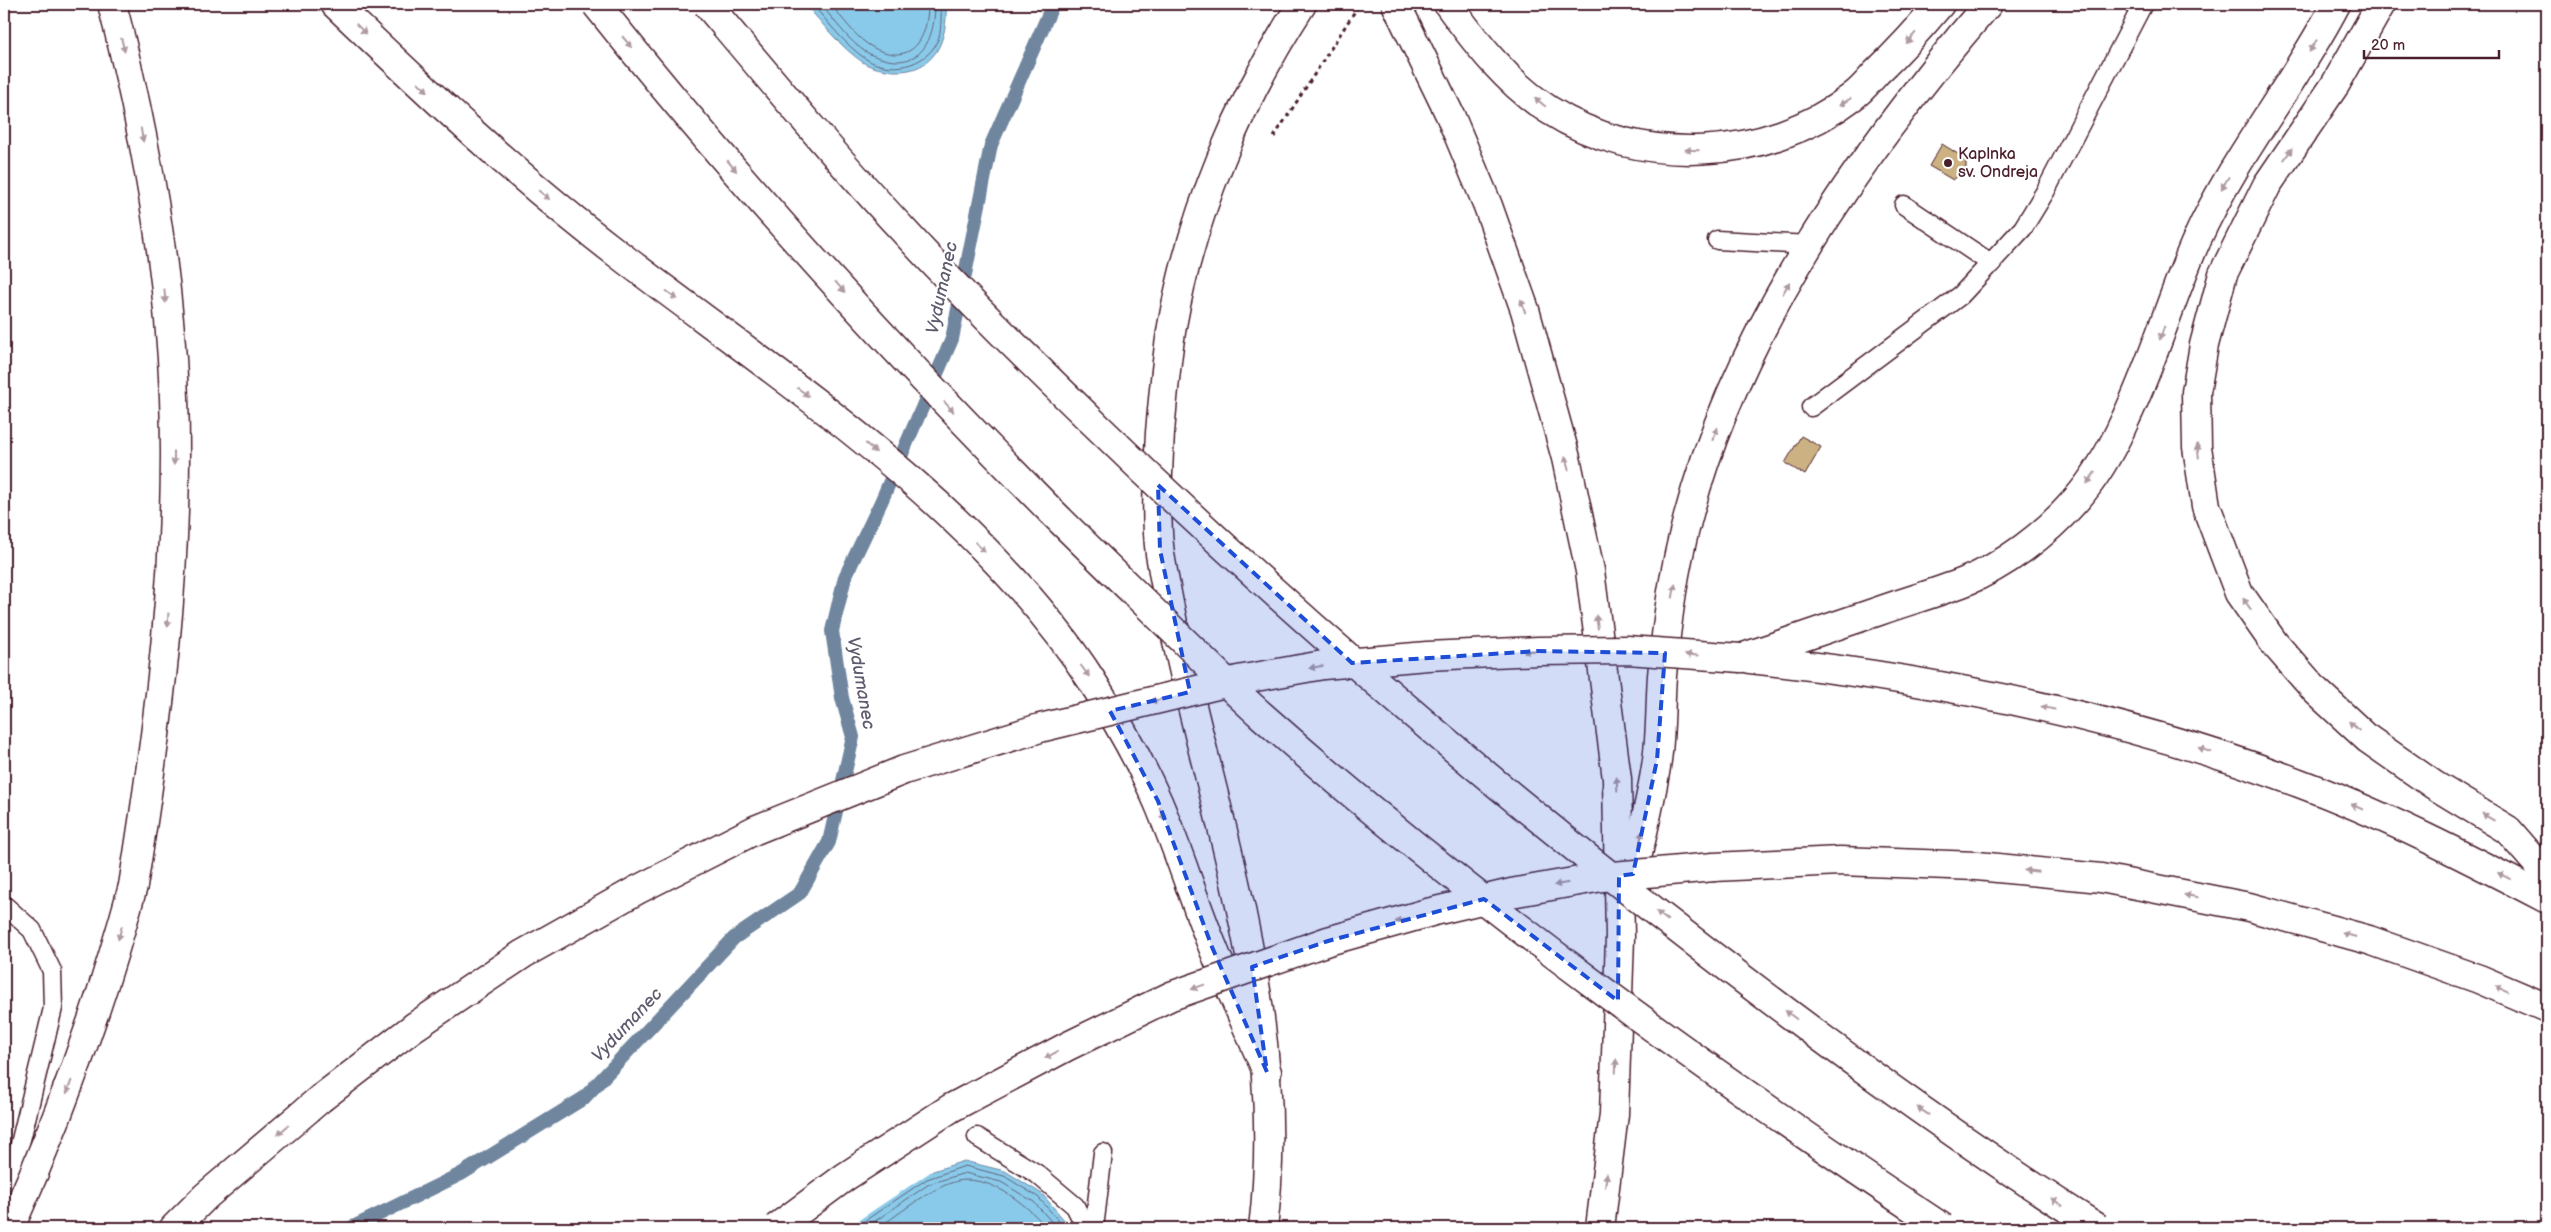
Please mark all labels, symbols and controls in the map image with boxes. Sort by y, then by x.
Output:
one-way arrow [355,23,367,35]
scale bar [2364,28,2498,60]
one-way arrow [1906,31,1917,44]
one-way arrow [622,35,633,48]
text: 20 m [2371,36,2405,55]
one-way arrow [119,38,127,53]
one-way arrow [2308,40,2317,53]
one-way arrow [416,81,428,93]
one-way arrow [1533,97,1546,108]
one-way arrow [1838,98,1851,107]
one-way arrow [138,127,146,142]
place label: Kaplnka sv. Ondreja [1958,145,2038,182]
one-way arrow [1684,146,1700,154]
one-way arrow [2283,147,2293,161]
marker: Kaplnka sv. Ondreja [1942,157,1954,169]
one-way arrow [726,159,738,171]
one-way arrow [2221,177,2230,190]
one-way arrow [538,190,551,201]
water label: Vydumanec [922,239,962,336]
one-way arrow [834,281,846,293]
one-way arrow [1781,282,1790,295]
one-way arrow [161,288,169,304]
one-way arrow [665,290,679,300]
one-way arrow [1519,299,1526,314]
one-way arrow [2158,325,2165,340]
one-way arrow [796,387,809,397]
one-way arrow [944,401,955,414]
one-way arrow [1711,427,1719,441]
one-way arrow [864,442,877,453]
one-way arrow [2194,443,2202,459]
one-way arrow [170,450,178,466]
one-way arrow [1563,455,1571,470]
one-way arrow [2086,471,2096,485]
one-way arrow [974,541,986,553]
one-way arrow [1670,583,1678,599]
one-way arrow [2242,598,2252,611]
one-way arrow [163,612,171,628]
one-way arrow [1593,614,1601,630]
water label: Vydumanec [843,635,880,732]
one-way arrow [1522,648,1538,656]
one-way arrow [1684,650,1700,658]
one-way arrow [1307,663,1323,671]
one-way arrow [1080,664,1090,678]
one-way arrow [1149,696,1164,704]
one-way arrow [2040,703,2056,711]
one-way arrow [2348,720,2360,732]
one-way arrow [2197,746,2212,754]
one-way arrow [1612,775,1620,791]
one-way arrow [2349,803,2364,811]
one-way arrow [1159,806,1166,821]
one-way arrow [2481,813,2494,822]
one-way arrow [1637,831,1645,846]
one-way arrow [2023,867,2039,875]
one-way arrow [2497,872,2511,880]
one-way arrow [1553,881,1569,889]
one-way arrow [2184,892,2199,900]
one-way arrow [1656,911,1669,922]
one-way arrow [1395,916,1410,924]
one-way arrow [116,926,124,941]
one-way arrow [2342,931,2357,939]
water label: Vydumanec [587,983,667,1067]
one-way arrow [1190,983,1205,991]
one-way arrow [2495,984,2509,992]
one-way arrow [1785,1009,1798,1020]
one-way arrow [1044,1050,1058,1059]
one-way arrow [1612,1057,1620,1073]
one-way arrow [65,1080,73,1095]
one-way arrow [1916,1106,1929,1116]
one-way arrow [276,1125,289,1136]
one-way arrow [1602,1172,1610,1188]
one-way arrow [2050,1197,2063,1207]

